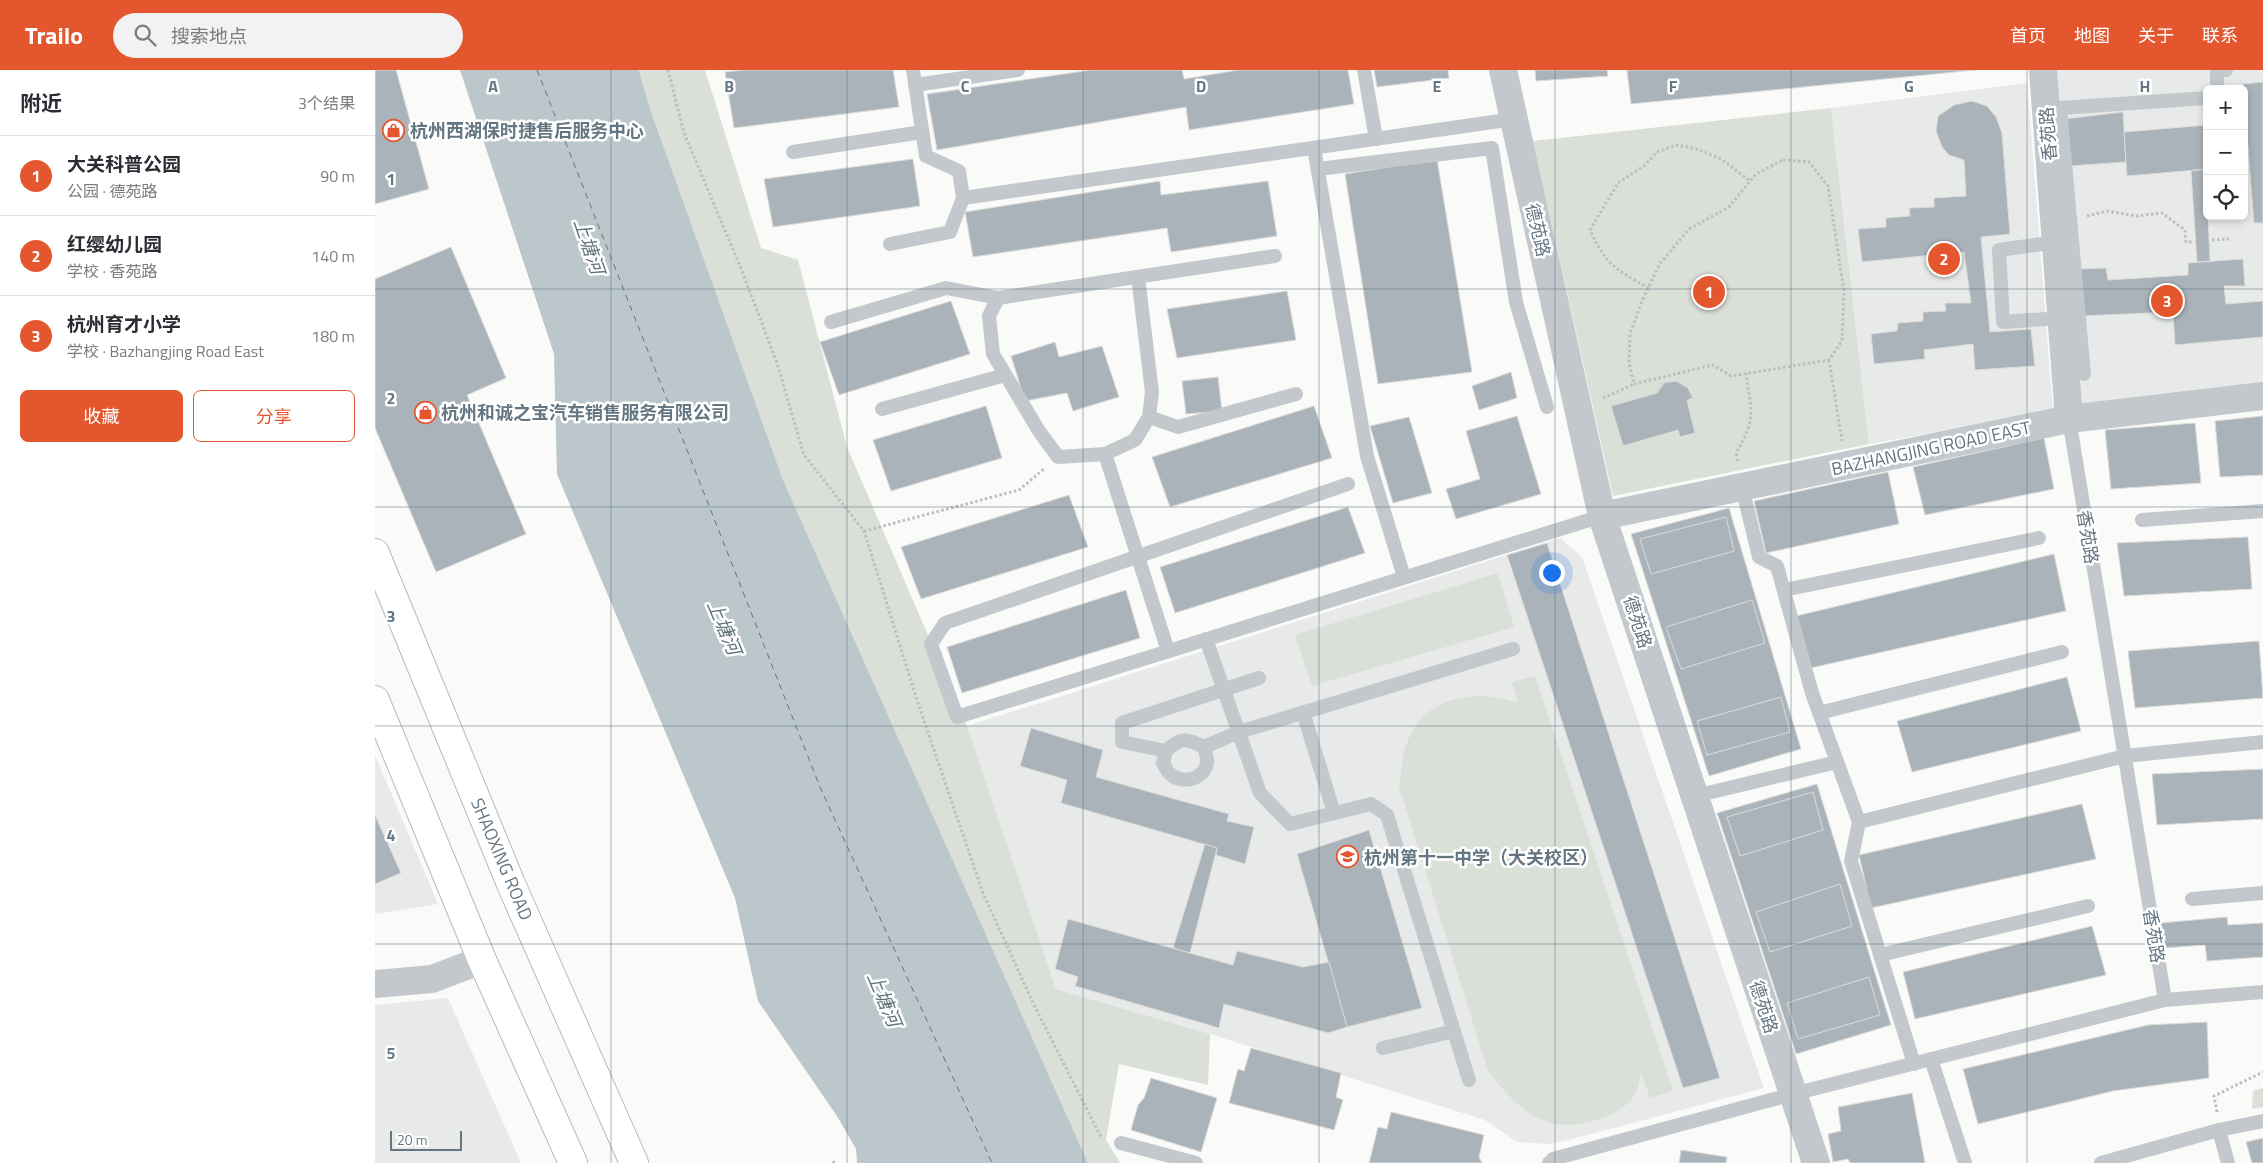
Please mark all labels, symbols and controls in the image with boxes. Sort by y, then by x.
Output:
search box [113,13,463,58]
text: Trailo [25,17,83,53]
icon: search [131,21,159,49]
text: 搜索地点 [171,21,247,50]
text: 首页 [2010,22,2046,49]
text: 地图 [2074,22,2110,49]
text: 关于 [2138,22,2174,49]
text: 联系 [2202,22,2238,49]
text: A [488,74,498,98]
text: B [724,74,734,98]
text: C [961,74,970,98]
text: D [1196,74,1206,98]
text: E [1433,74,1442,98]
text: F [1669,74,1678,98]
text: G [1904,74,1914,98]
text: H [2140,74,2150,98]
map controls [2203,85,2248,220]
button: + [2203,85,2248,130]
text: 附近 [20,87,62,119]
text: 3个结果 [298,91,355,115]
street label: 香苑路 [2033,106,2063,162]
place label: 杭州西湖保时捷售后服务中心 [410,117,644,144]
shop icon: 杭州西湖保时捷售后服务中心 [382,118,406,142]
button: − [2203,130,2248,175]
text: 大关科普公园 [67,149,181,178]
text: 1 [32,164,40,188]
text: 90 m [320,164,355,188]
text: 1 [387,167,395,191]
button: locate [2203,175,2248,220]
text: 公园 · 德苑路 [67,179,158,203]
street label: 德苑路 [1519,201,1557,259]
water label: 上塘河 [567,214,614,281]
text: 红缨幼儿园 [67,229,162,258]
pin: 2 [1928,240,1960,278]
text: 2 [32,244,40,268]
text: 140 m [311,244,355,268]
text: 学校 · 香苑路 [67,259,158,283]
pin: 1 [1693,273,1725,311]
pin: 3 [2151,282,2183,320]
text: 杭州育才小学 [67,309,181,338]
text: 3 [32,324,40,348]
text: 180 m [311,324,355,348]
text: 学校 · Bazhangjing Road East [67,339,264,363]
text: 2 [387,386,395,410]
button: 收藏 [20,390,183,442]
button: 分享 [193,390,355,442]
place label: 杭州和诚之宝汽车销售服务有限公司 [441,399,729,426]
shop icon: 杭州和诚之宝汽车销售服务有限公司 [413,400,437,424]
street label: BAZHANGJING ROAD EAST [1829,414,2034,482]
street label: 香苑路 [2070,508,2106,566]
your location [1539,560,1565,586]
street label: 德苑路 [1617,592,1659,652]
water label: 上塘河 [701,595,751,663]
text: 3 [387,604,395,628]
street label: SHAOXING ROAD [464,794,540,924]
text: 4 [387,823,396,847]
place label: 杭州第十一中学（大关校区） [1364,844,1598,871]
school or university icon: 杭州第十一中学（大关校区） [1336,845,1360,869]
street label: 香苑路 [2136,907,2172,965]
water label: 上塘河 [861,967,911,1035]
street label: 德苑路 [1743,977,1785,1037]
text: 5 [387,1041,396,1065]
scale bar [390,1128,463,1151]
text: 20 m [397,1129,427,1150]

